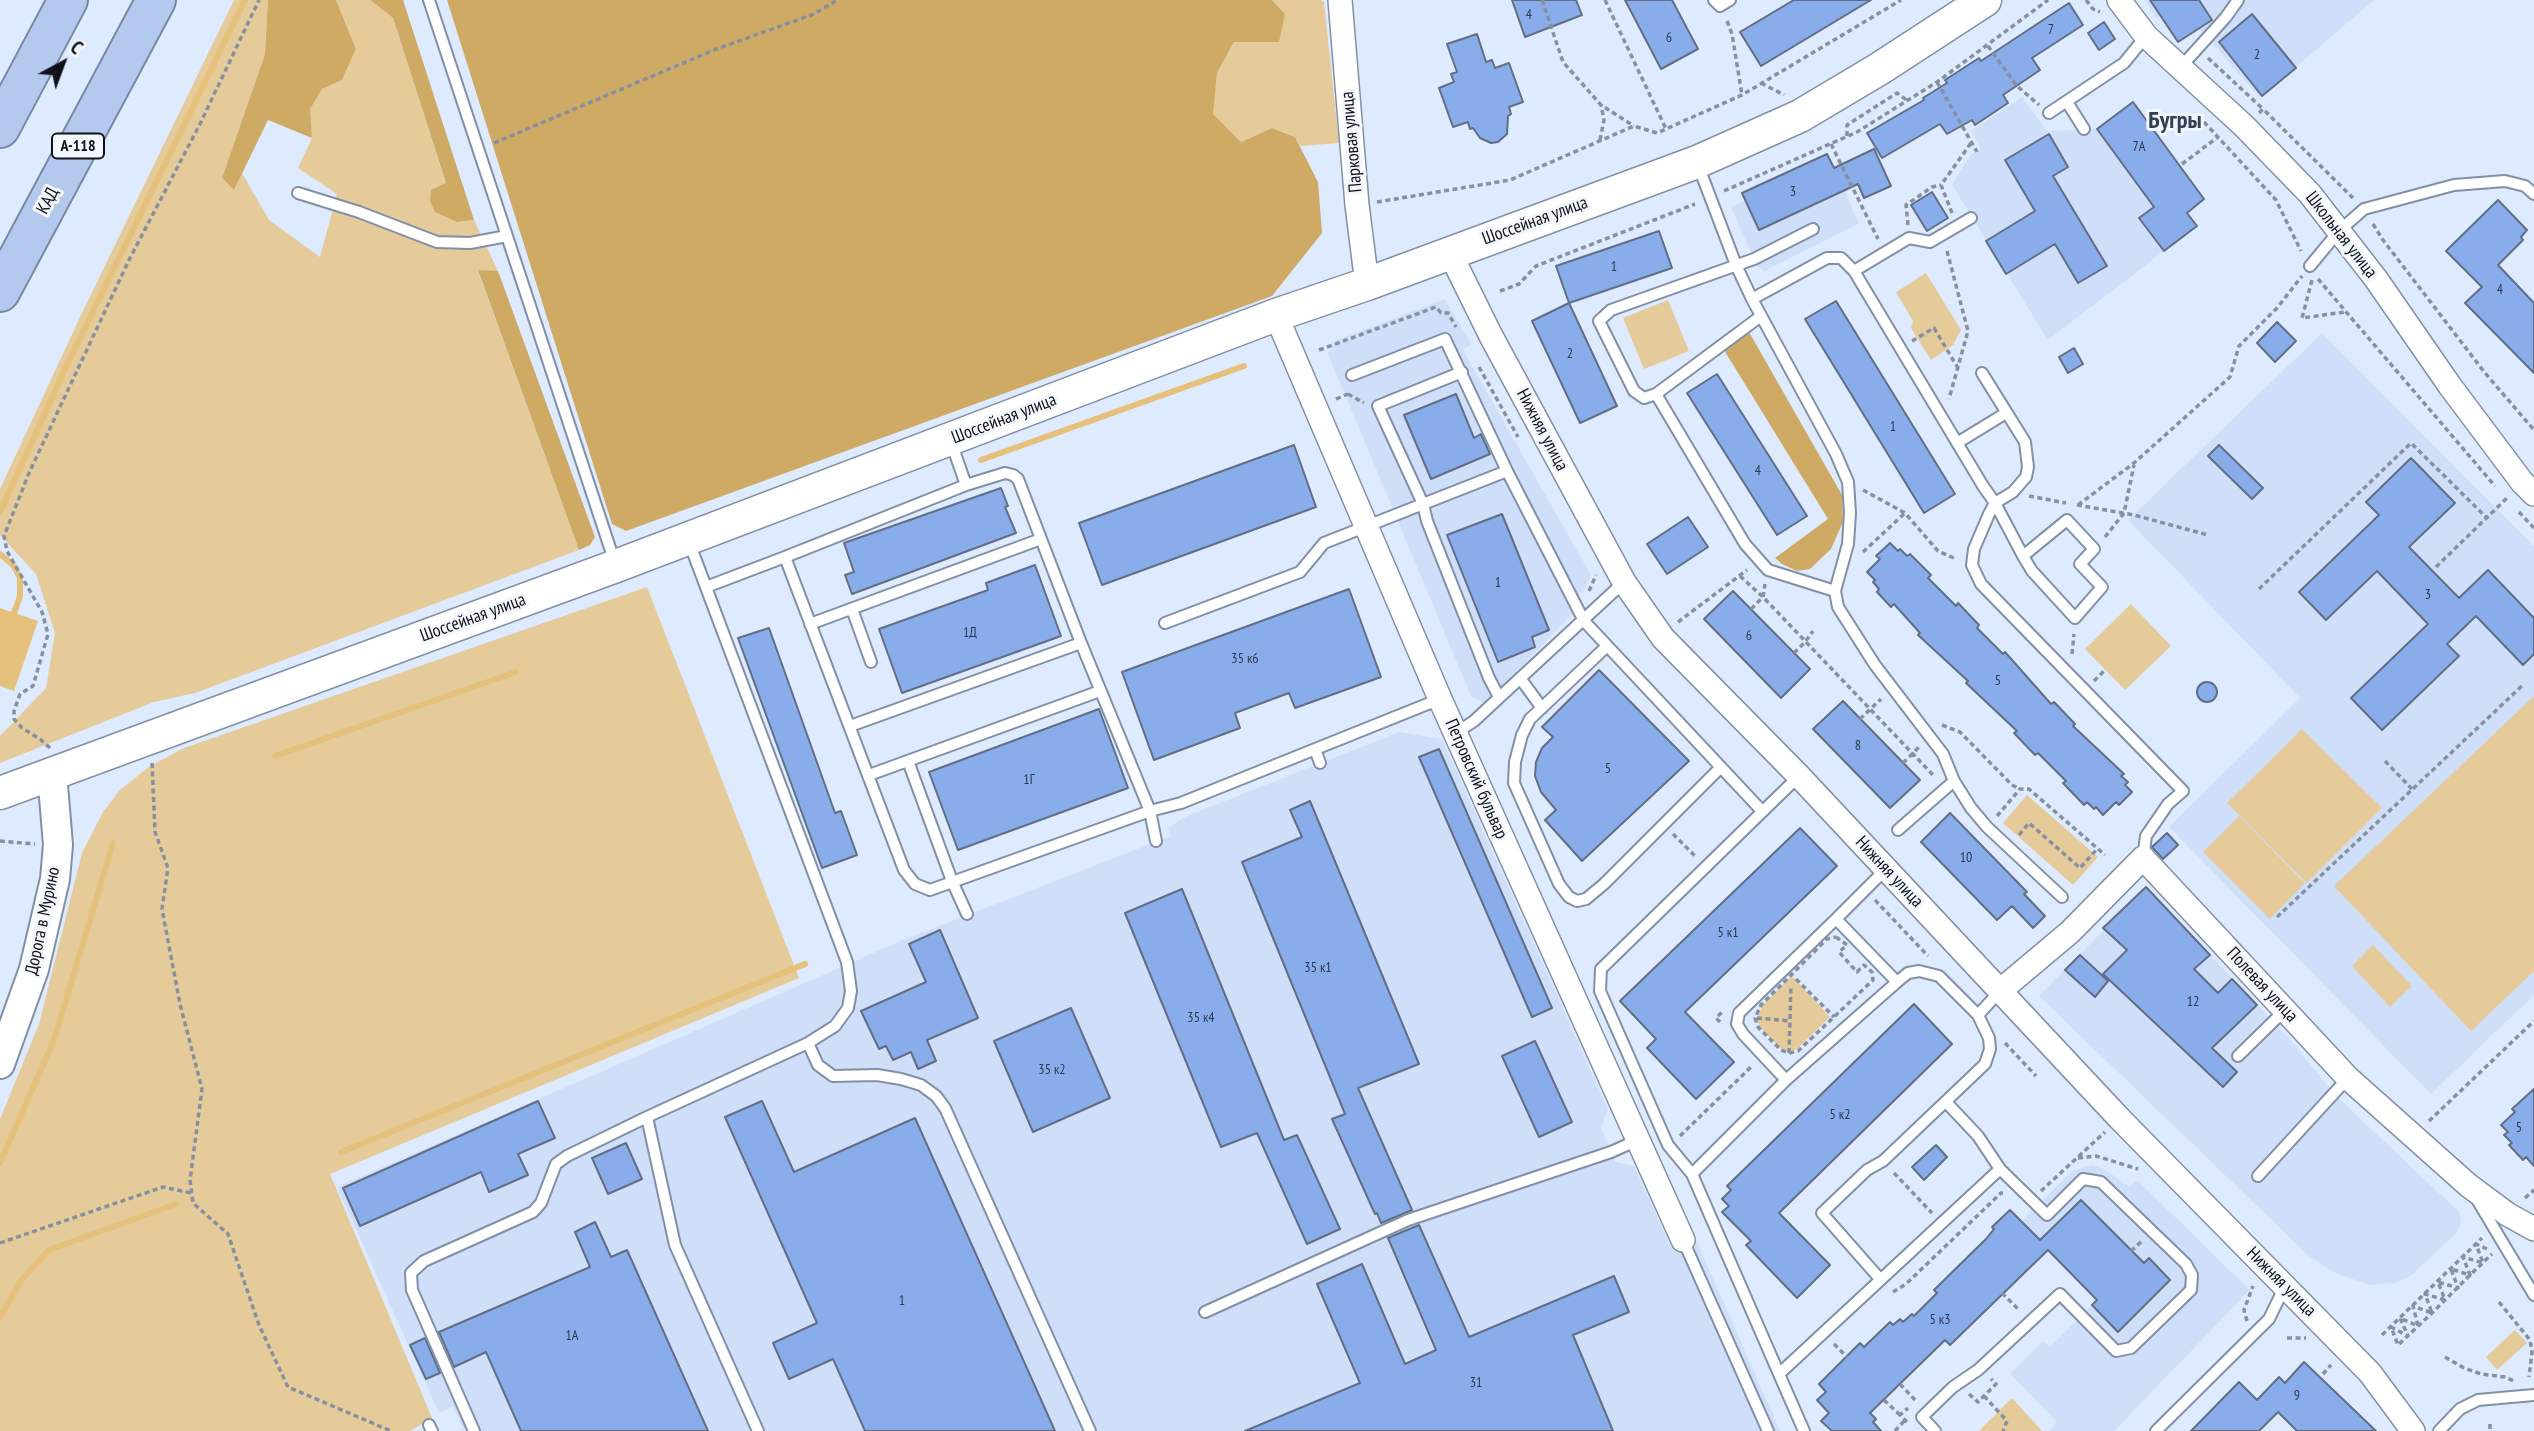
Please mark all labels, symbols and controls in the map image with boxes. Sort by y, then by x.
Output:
house number: 4 [1526,7,1532,23]
house number: 7 [2048,22,2054,38]
north arrow [28,28,98,98]
house number: 6 [1666,30,1672,46]
text: С [66,35,88,59]
house number: 2 [2254,47,2260,63]
street label: Парковая улица [1337,91,1367,193]
district label: Бугры [2148,107,2202,135]
road number: А-118 [52,134,104,158]
house number: 7А [2133,139,2145,155]
street label: КАД [32,184,64,218]
house number: 3 [1790,184,1796,200]
street label: Школьная улица [2300,187,2382,283]
street label: Шоссейная улица [1479,192,1591,250]
house number: 1 [1611,259,1617,275]
house number: 4 [2497,282,2503,298]
house number: 2 [1567,346,1573,362]
street label: Нижняя улица [1511,385,1573,475]
street label: Шоссейная улица [948,389,1060,449]
house number: 1 [1890,419,1896,435]
house number: 4 [1755,463,1761,479]
house number: 1 [1495,575,1501,591]
house number: 3 [2425,587,2431,603]
street label: Шоссейная улица [417,589,529,647]
house number: 1Д [963,625,977,641]
house number: 6 [1746,628,1752,644]
house number: 35 к6 [1231,651,1259,667]
house number: 5 [1995,673,2001,689]
street label: Петровский бульвар [1440,716,1512,842]
house number: 8 [1855,738,1861,754]
house number: 5 [1605,761,1611,777]
house number: 1Г [1023,772,1035,788]
street label: Нижняя улица [1851,832,1927,912]
house number: 10 [1960,850,1972,866]
street label: Дорога в Мурино [21,865,65,977]
house number: 5 к1 [1718,925,1738,941]
street label: Полевая улица [2222,943,2302,1027]
house number: 35 к1 [1304,960,1332,976]
house number: 12 [2187,994,2199,1010]
house number: 35 к4 [1187,1010,1215,1026]
house number: 35 к2 [1038,1062,1066,1078]
house number: 5 к2 [1830,1107,1850,1123]
house number: 5 [2516,1120,2522,1136]
street label: Нижняя улица [2242,1243,2320,1321]
house number: 1 [899,1293,905,1309]
house number: 5 к3 [1930,1312,1950,1328]
house number: 1А [566,1328,578,1344]
house number: 31 [1470,1375,1482,1391]
house number: 9 [2294,1388,2300,1404]

